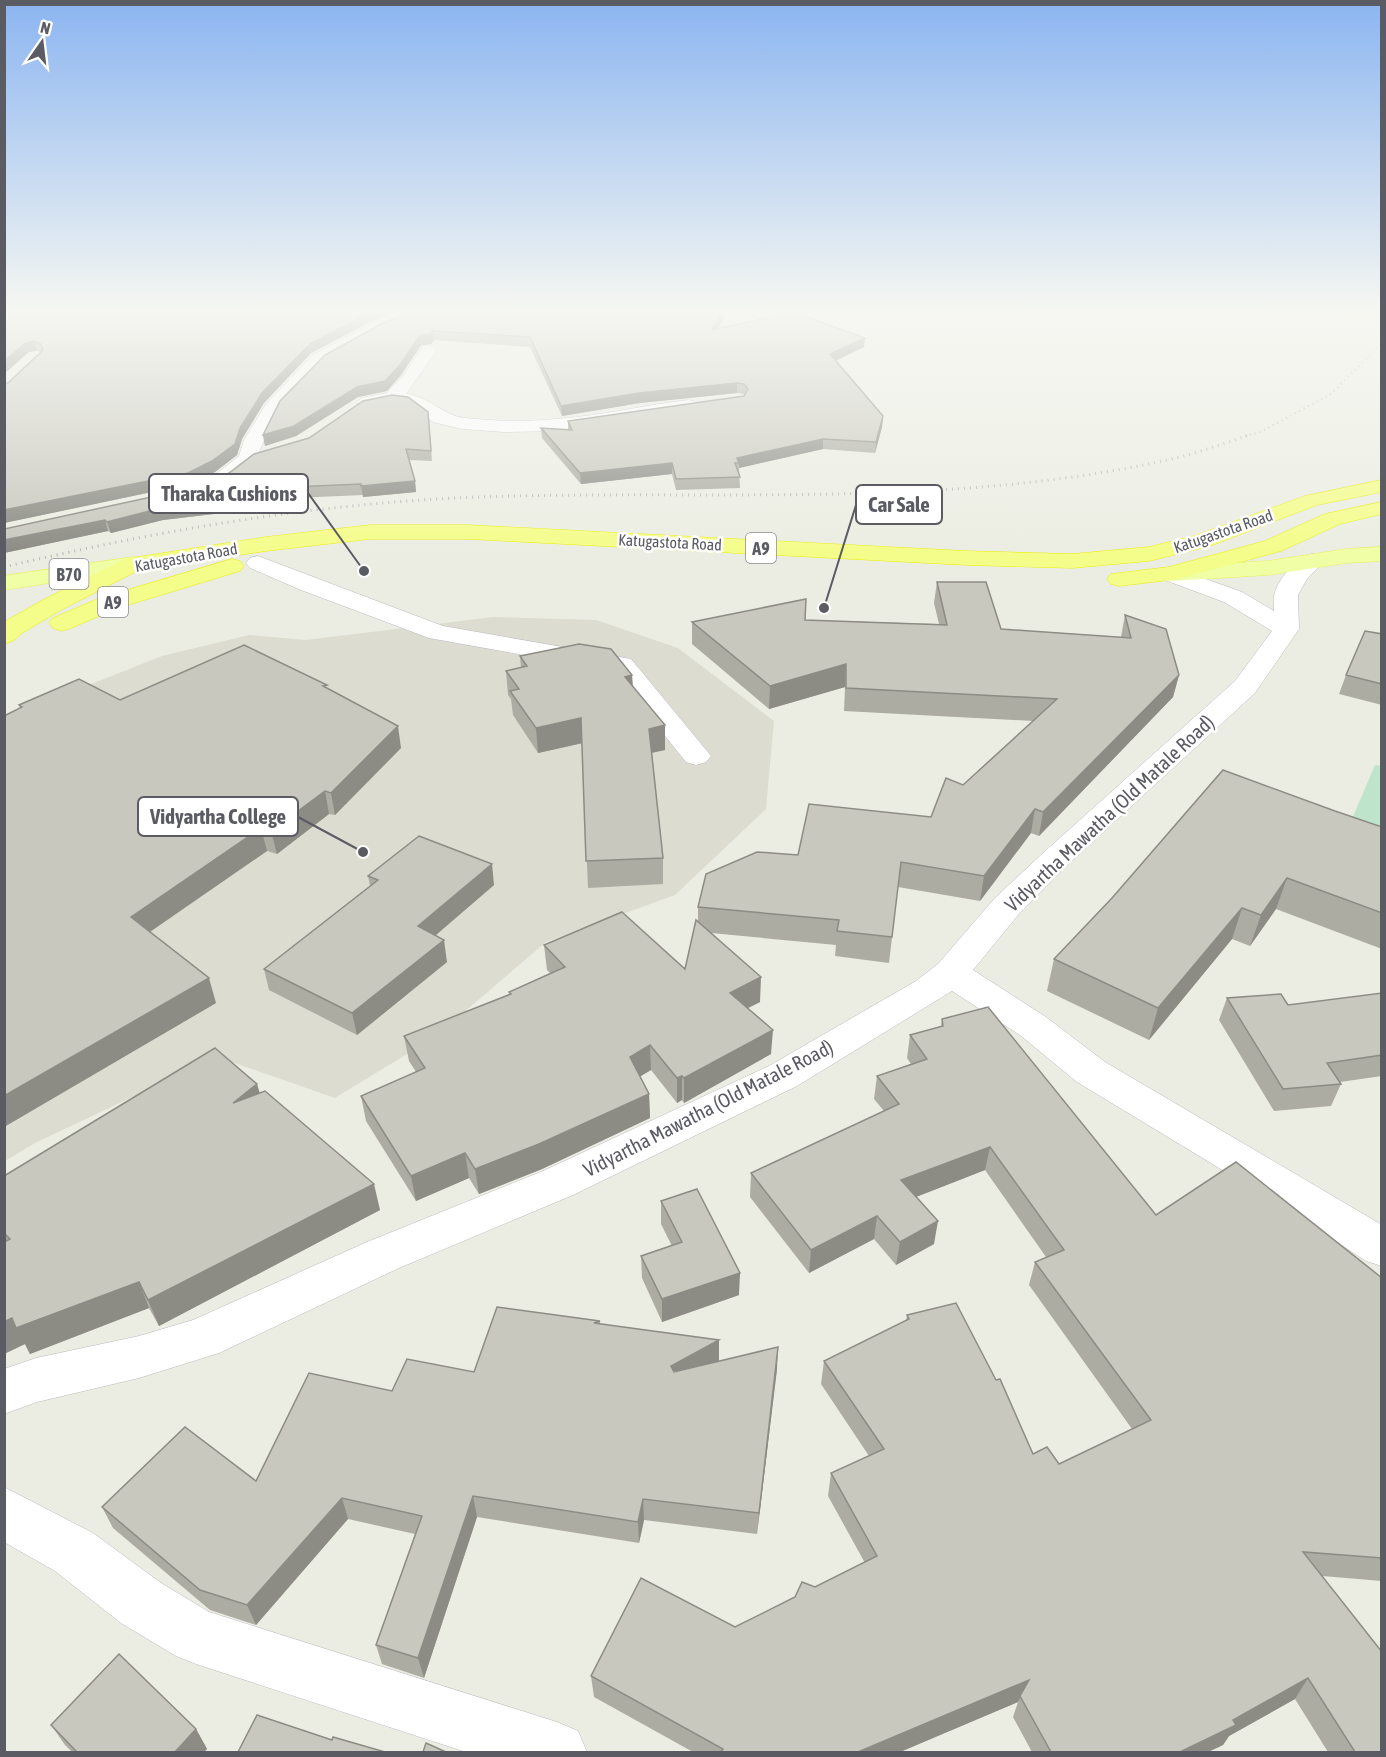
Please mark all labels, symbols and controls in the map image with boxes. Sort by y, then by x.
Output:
north arrow [12,12,72,72]
text: N [39,18,52,37]
callout: Tharaka Cushions [149,474,308,513]
text: Tharaka Cushions [161,481,297,505]
callout: Car Sale [856,485,942,524]
text: Car Sale [868,492,930,516]
street label: Katugastota Road [1171,506,1275,557]
street label: Katugastota Road [618,530,722,555]
road number: A9 [746,533,776,563]
street label: Katugastota Road [133,539,239,576]
road number: B70 [50,559,88,589]
road number: A9 [98,587,128,617]
street label: Vidyartha Mawatha (Old Matale Road) [1000,710,1218,916]
callout: Vidyartha College [138,797,298,836]
text: Vidyartha College [149,804,286,828]
street label: Vidyartha Mawatha (Old Matale Road) [579,1035,837,1181]

